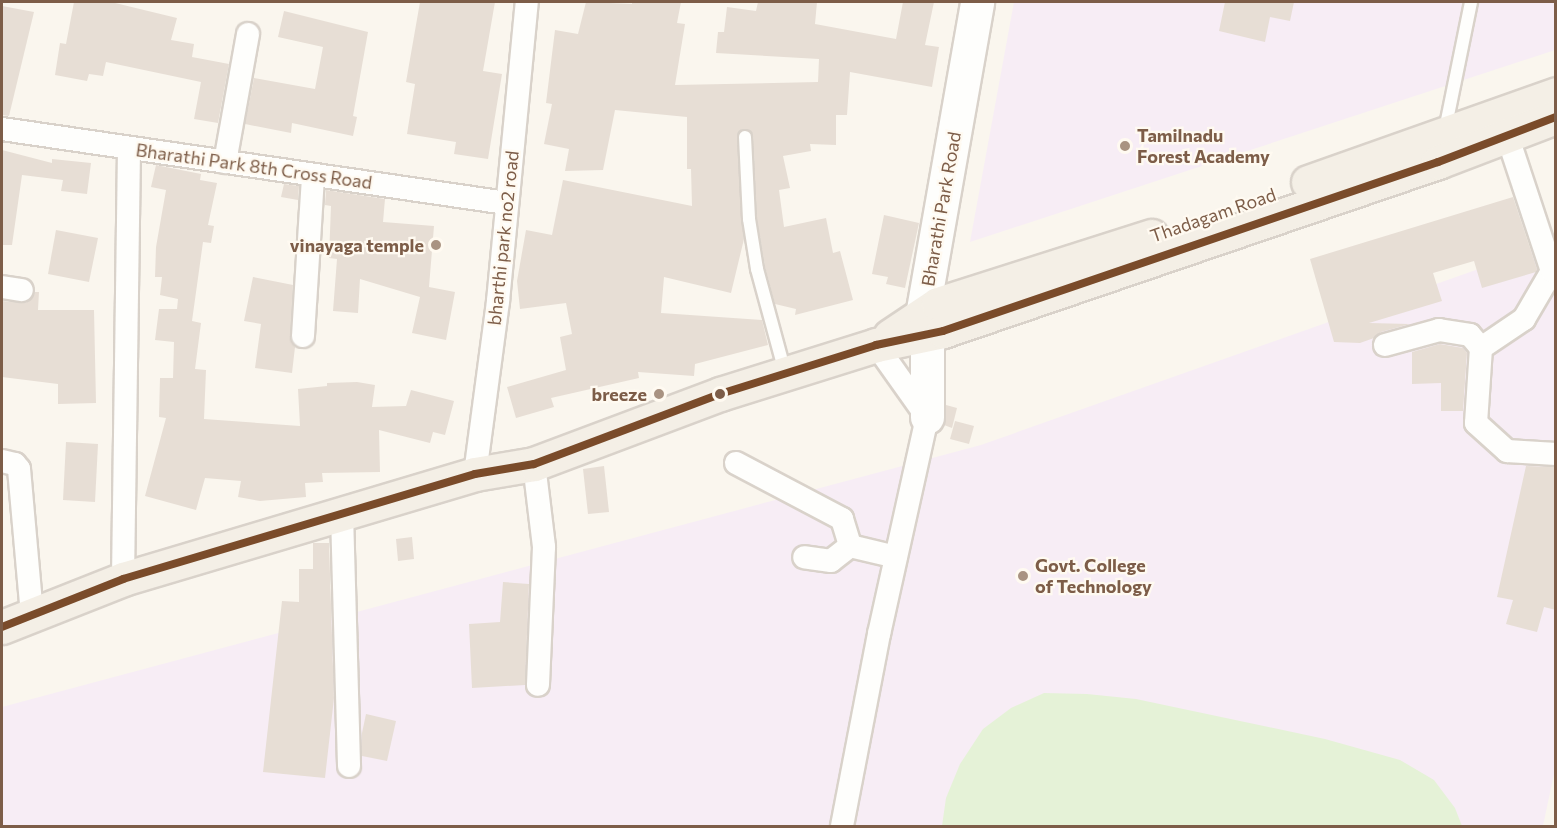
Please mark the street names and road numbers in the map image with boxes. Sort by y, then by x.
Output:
street label: Bharathi Park Road [917,130,965,288]
street label: Bharathi Park 8th Cross Road [134,139,374,193]
street label: bharthi park no2 road [483,149,523,327]
street label: Thadagam Road [1147,183,1279,247]

